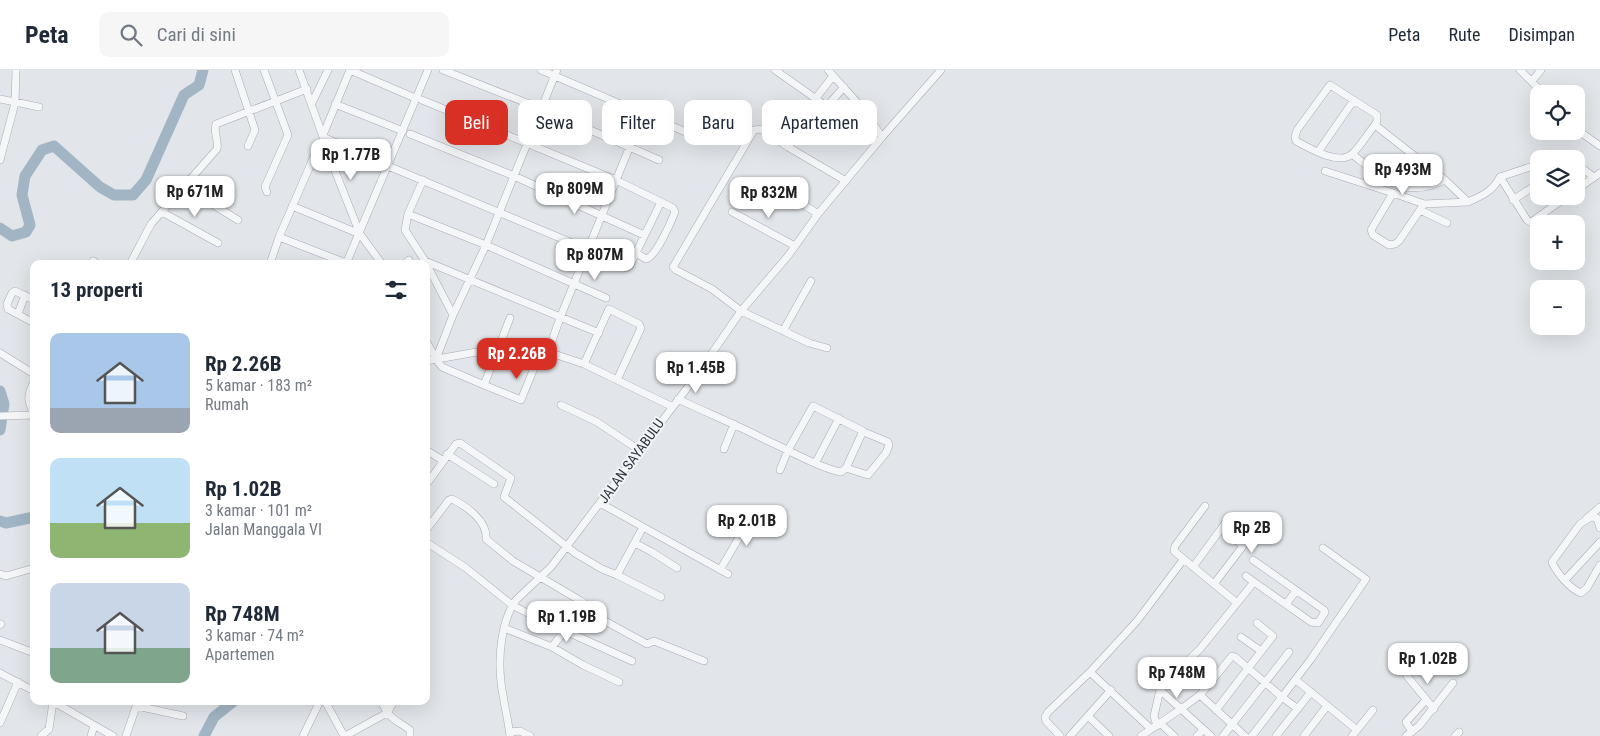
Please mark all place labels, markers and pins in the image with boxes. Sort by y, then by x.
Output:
pin: Rp 1.77B [299,138,403,181]
pin: Rp 493M [1357,154,1449,196]
pin: Rp 809M [529,172,621,215]
pin: Rp 671M [149,176,241,218]
pin: Rp 832M [723,176,815,219]
pin: Rp 807M [549,238,641,281]
pin: Rp 2.26B [465,338,569,380]
pin: Rp 1.45B [644,352,748,394]
pin: Rp 2.01B [695,504,799,547]
pin: Rp 2B [1217,512,1287,554]
pin: Rp 1.19B [515,600,619,643]
pin: Rp 1.02B [1376,642,1480,685]
pin: Rp 748M [1131,656,1223,699]

